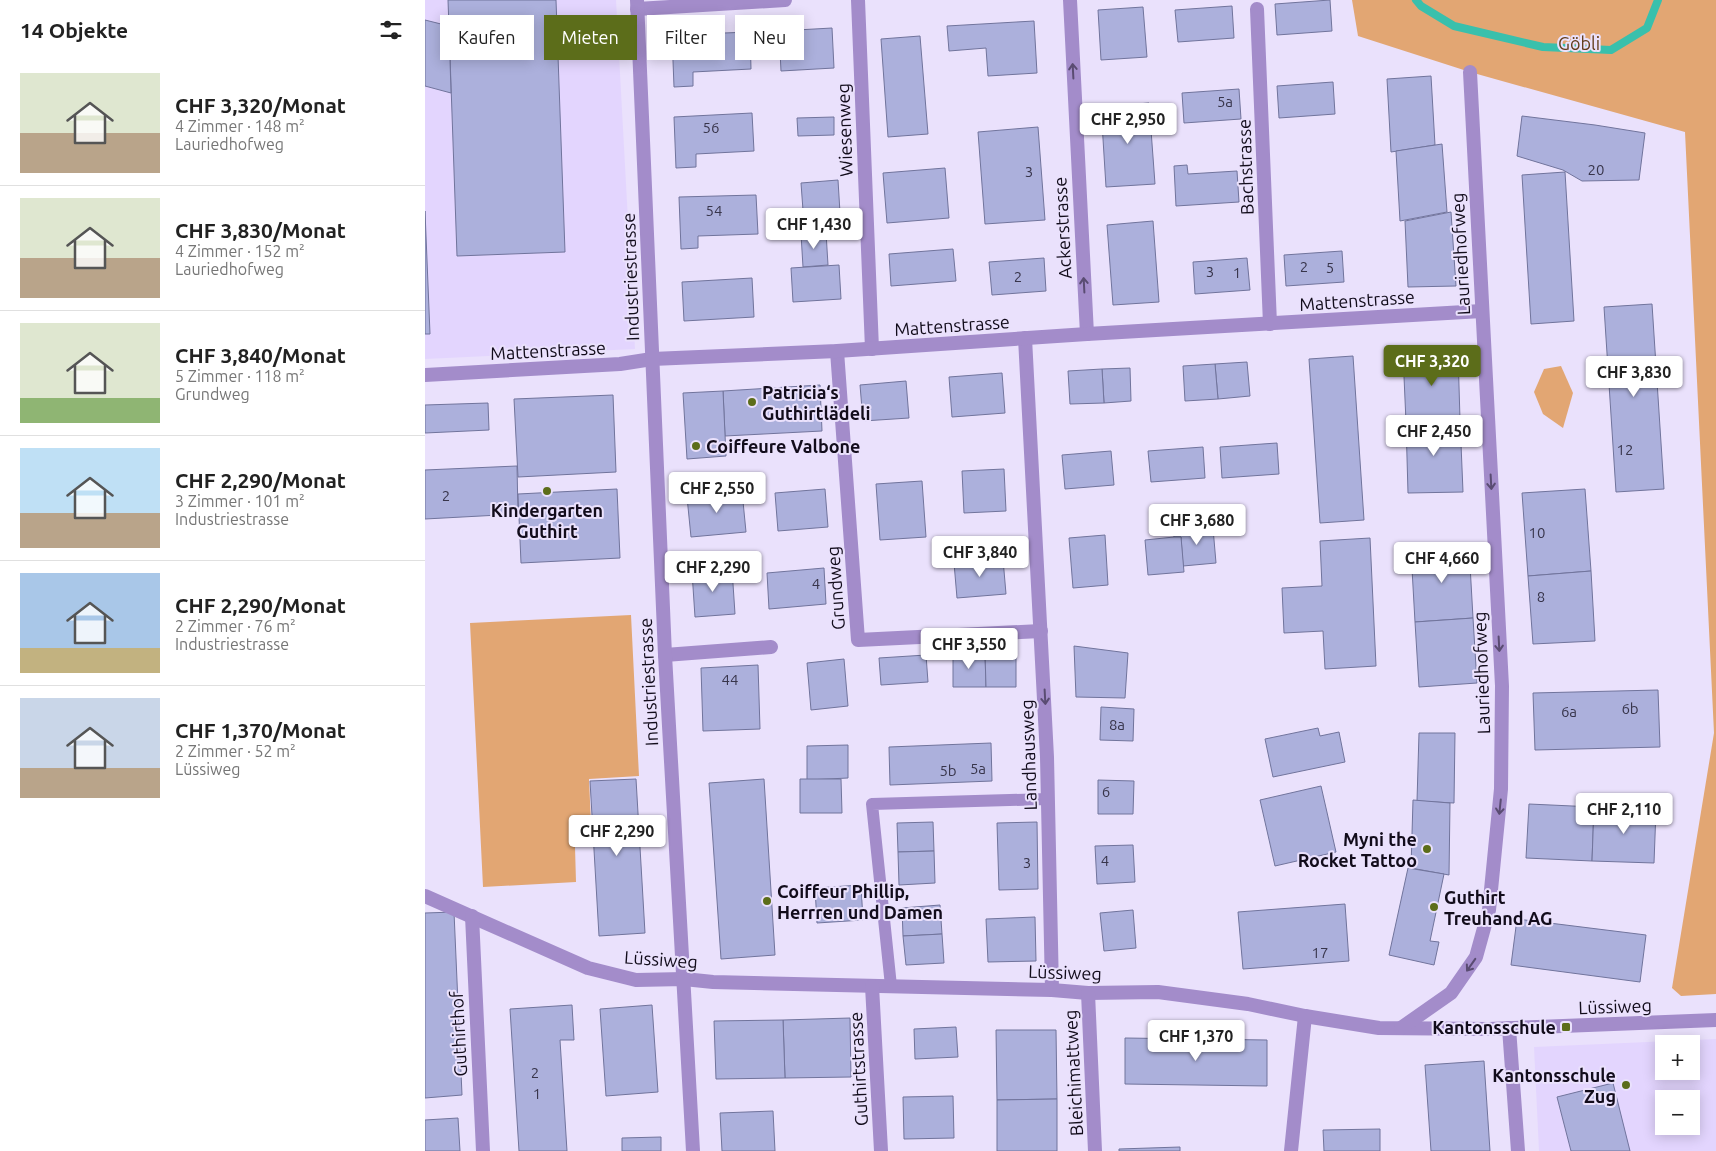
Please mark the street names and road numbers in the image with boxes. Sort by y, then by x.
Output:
street label: Wiesenweg [832,83,856,177]
street label: Bachstrasse [1233,119,1257,215]
street label: Ackerstrasse [1049,176,1075,280]
street label: Lauriedhofweg [1447,192,1473,316]
street label: Industriestrasse [618,213,642,341]
street label: Mattenstrasse [1299,286,1415,314]
street label: Mattenstrasse [894,311,1010,339]
street label: Mattenstrasse [490,337,606,363]
street label: Grundweg [822,545,848,631]
street label: Lauriedhofweg [1469,611,1493,735]
street label: Industriestrasse [635,617,661,747]
street label: Landhausweg [1016,699,1040,811]
street label: Lüssiweg [624,946,698,972]
street label: Lüssiweg [1028,961,1102,983]
street label: Guthirthof [446,991,470,1077]
street label: Lüssiweg [1578,995,1652,1017]
street label: Bleichimattweg [1060,1009,1086,1137]
street label: Guthirtstrasse [845,1011,871,1127]

